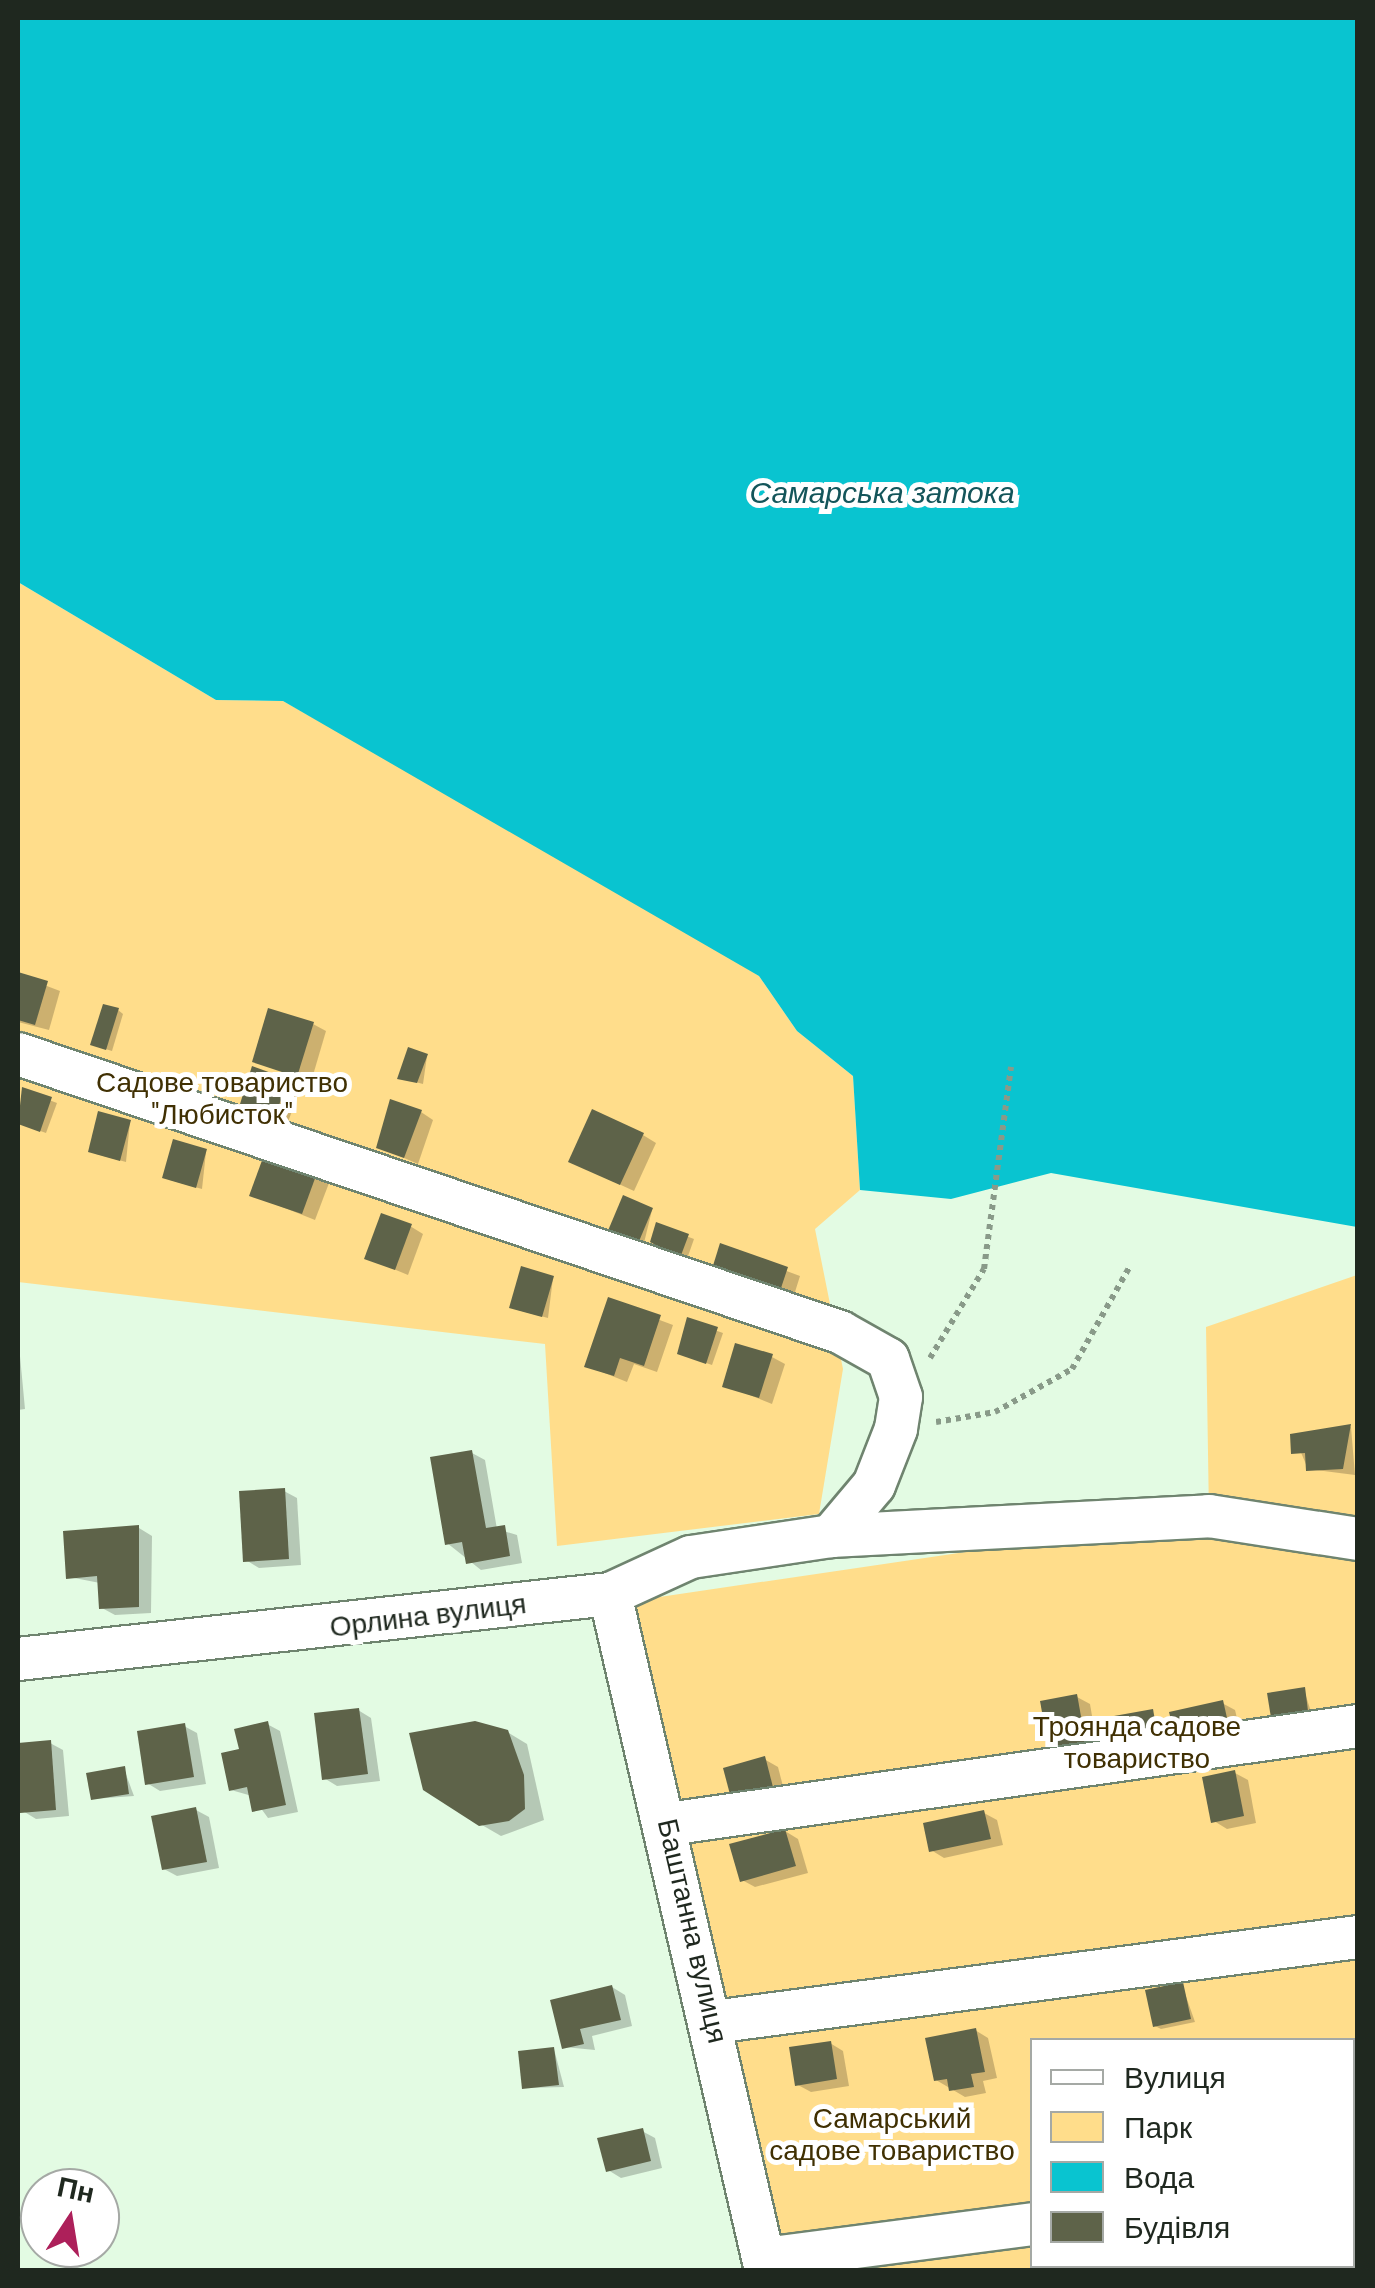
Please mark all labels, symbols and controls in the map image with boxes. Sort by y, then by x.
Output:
water label: Самарська затока [749,475,1015,511]
park label: Садове товариство "Любисток" [96,1066,348,1132]
street label: Орлина вулиця [328,1587,528,1645]
park label: Троянда садове товариство [1033,1710,1241,1776]
street label: Баштанна вулиця [650,1816,734,2046]
legend [1030,2038,1355,2268]
text: Вулиця [1124,2058,1226,2097]
park label: Самарський садове товариство [769,2102,1015,2168]
text: Парк [1124,2108,1192,2147]
text: Вода [1124,2158,1194,2197]
north arrow [20,2168,120,2268]
text: Пн [54,2168,98,2212]
text: Будівля [1124,2208,1230,2247]

